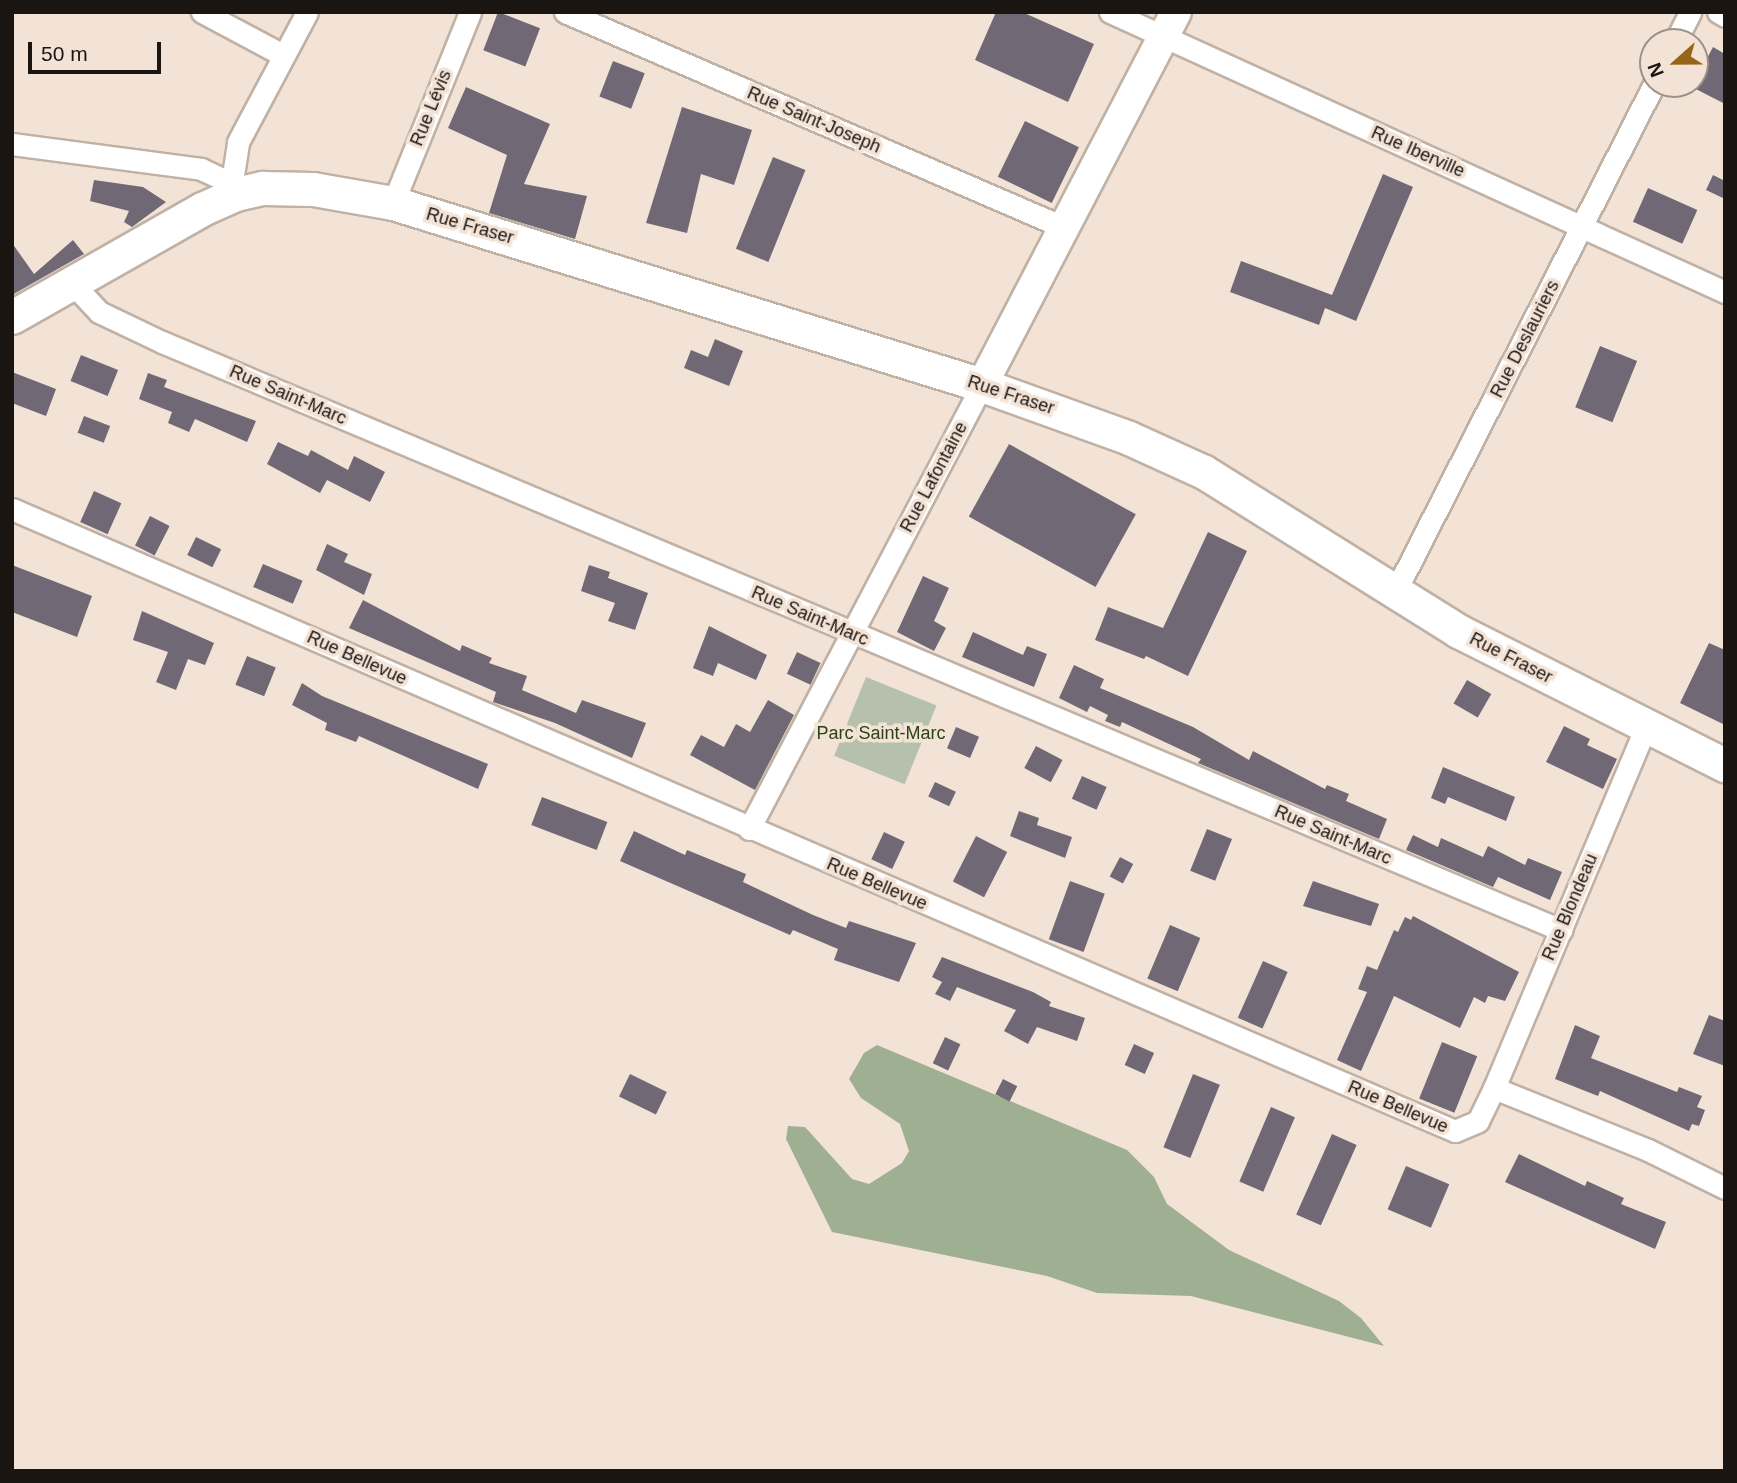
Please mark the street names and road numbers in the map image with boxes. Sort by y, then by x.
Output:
street label: Rue Lévis [406,67,456,149]
street label: Rue Saint-Joseph [744,82,884,158]
street label: Rue Iberville [1368,122,1468,182]
street label: Rue Fraser [424,203,516,249]
street label: Rue Deslauriers [1486,277,1564,401]
street label: Rue Saint-Marc [226,361,350,429]
street label: Rue Fraser [965,371,1057,419]
street label: Rue Lafontaine [896,418,972,536]
street label: Rue Saint-Marc [748,582,872,650]
street label: Rue Bellevue [304,626,410,690]
street label: Rue Fraser [1466,628,1556,688]
street label: Rue Saint-Marc [1271,801,1395,869]
street label: Rue Blondeau [1538,850,1602,964]
street label: Rue Bellevue [824,853,930,915]
street label: Rue Bellevue [1345,1076,1451,1138]

